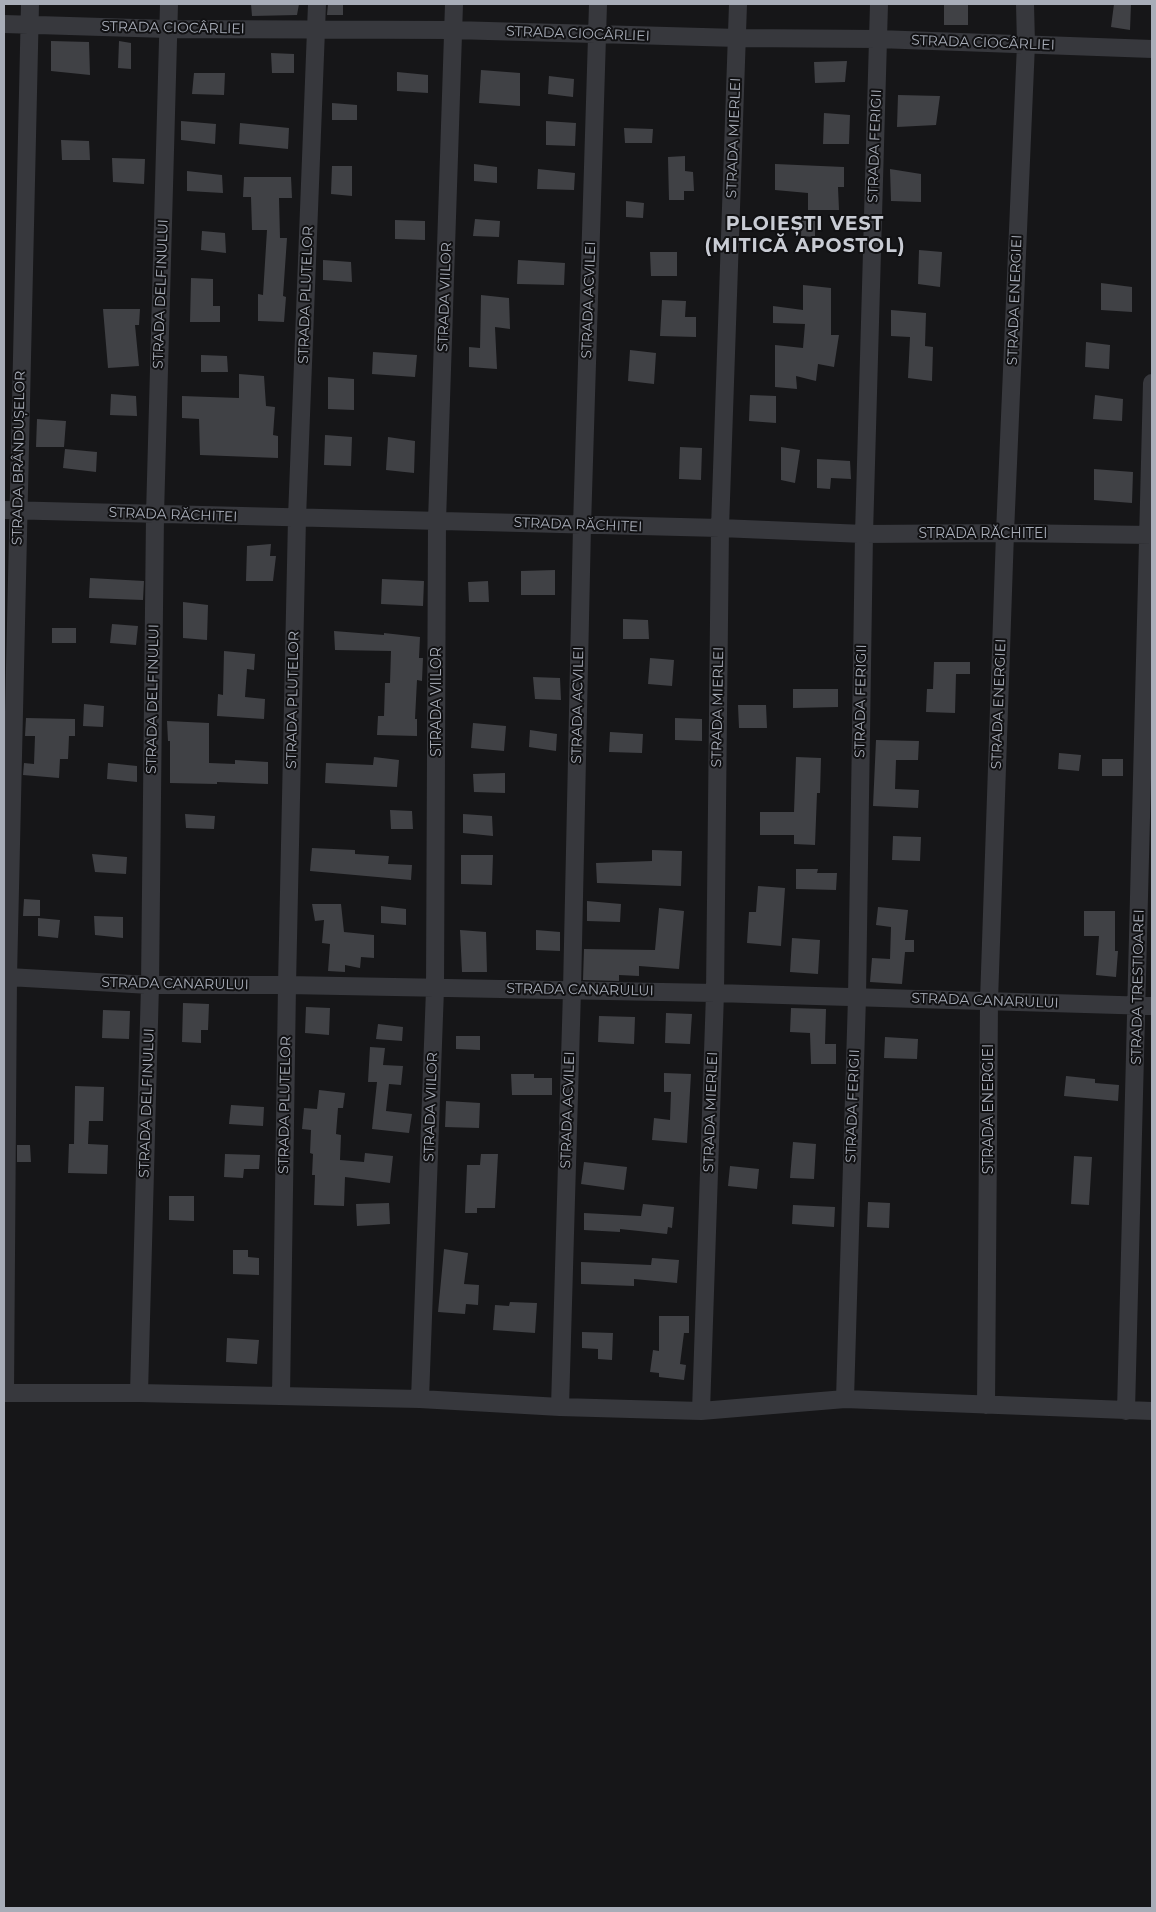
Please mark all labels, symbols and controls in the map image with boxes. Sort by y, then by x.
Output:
street label: STRADA CIOCÂRLIEI [101,18,245,38]
street label: STRADA CIOCÂRLIEI [506,23,650,45]
street label: STRADA CIOCÂRLIEI [911,32,1055,54]
street label: STRADA MIERLEI [723,77,745,199]
street label: STRADA FERIGII [865,89,885,203]
district label: PLOIEȘTI VEST (MITICĂ APOSTOL) [703,213,907,257]
street label: STRADA DELFINULUI [150,219,172,369]
street label: STRADA PLUTELOR [295,226,317,364]
street label: STRADA ENERGIEI [1004,234,1026,366]
street label: STRADA ACVILEI [579,241,599,359]
street label: STRADA VIILOR [435,242,455,352]
street label: STRADA BRÂNDUȘELOR [9,371,29,545]
street label: STRADA RĂCHITEI [108,504,238,526]
street label: STRADA RĂCHITEI [513,514,643,536]
street label: STRADA RĂCHITEI [919,526,1047,542]
street label: STRADA DELFINULUI [143,624,163,774]
street label: STRADA PLUTELOR [283,631,303,769]
street label: STRADA ENERGIEI [988,638,1010,770]
street label: STRADA FERIGII [852,644,870,758]
street label: STRADA ACVILEI [569,646,587,764]
street label: STRADA VIILOR [429,647,445,757]
street label: STRADA MIERLEI [709,647,727,767]
street label: STRADA TRESTIOAREI [1128,909,1148,1065]
street label: STRADA CANARULUI [101,974,249,994]
street label: STRADA CANARULUI [506,980,654,1000]
street label: STRADA CANARULUI [911,990,1059,1012]
street label: STRADA DELFINULUI [136,1028,158,1178]
street label: STRADA PLUTELOR [275,1036,295,1174]
street label: STRADA ENERGIEI [981,1044,997,1174]
street label: STRADA FERIGII [843,1049,863,1163]
street label: STRADA ACVILEI [558,1051,578,1169]
street label: STRADA MIERLEI [700,1051,722,1173]
street label: STRADA VIILOR [421,1052,441,1162]

